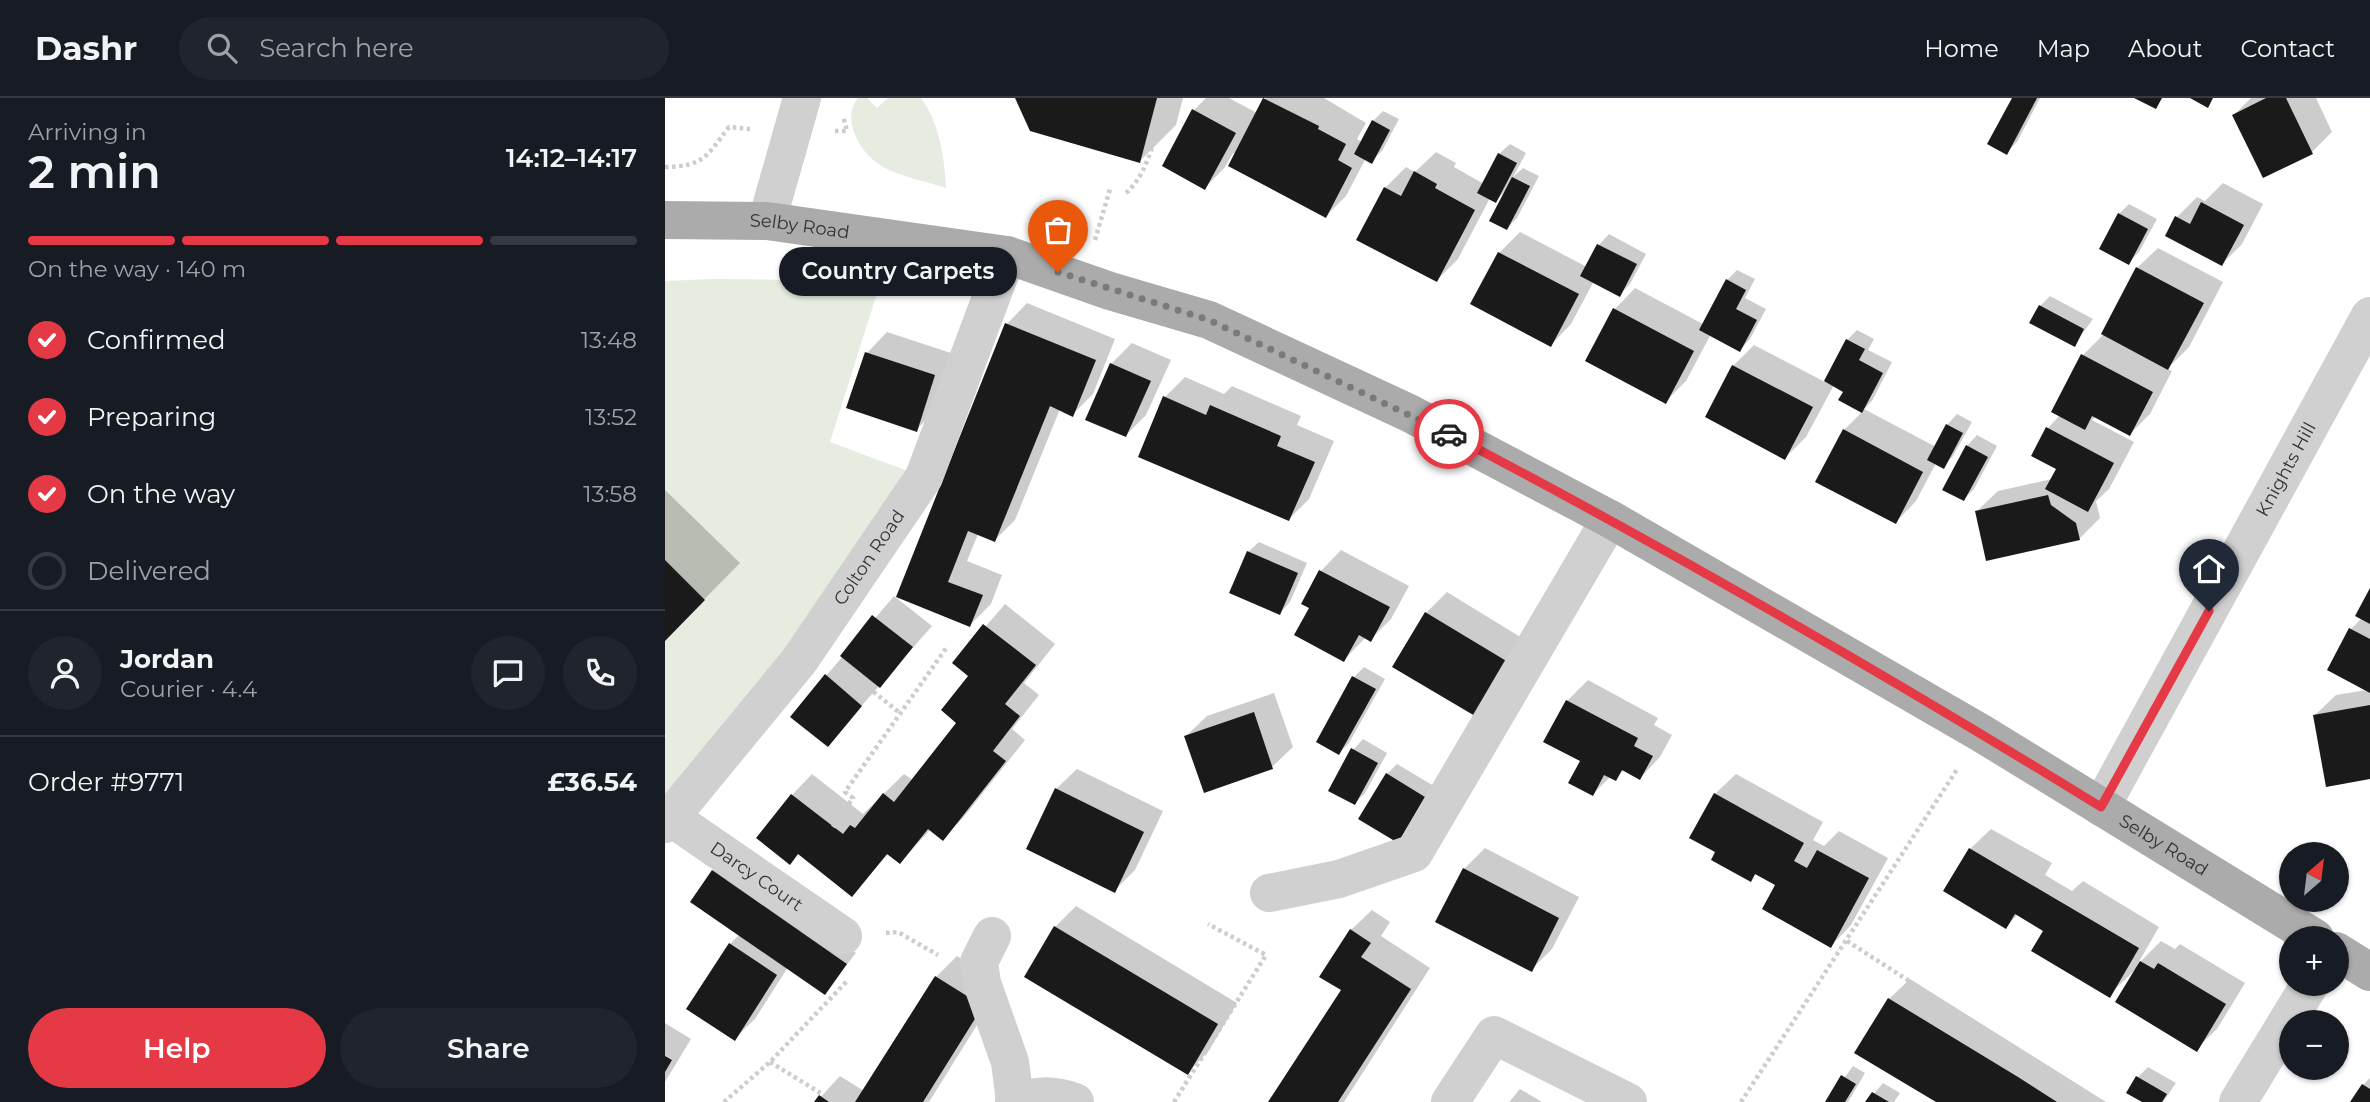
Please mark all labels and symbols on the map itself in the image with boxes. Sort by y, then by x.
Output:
pin [1028,200,1088,272]
street label: Selby Road [750,210,851,244]
callout: Country Carpets [778,248,1016,296]
courier [1414,399,1484,469]
street label: Knights Hill [2251,418,2321,520]
street label: Colton Road [829,506,909,610]
pin [2179,539,2239,611]
street label: Selby Road [2115,809,2212,881]
street label: Darcy Court [706,837,807,916]
north arrow [2279,842,2349,912]

